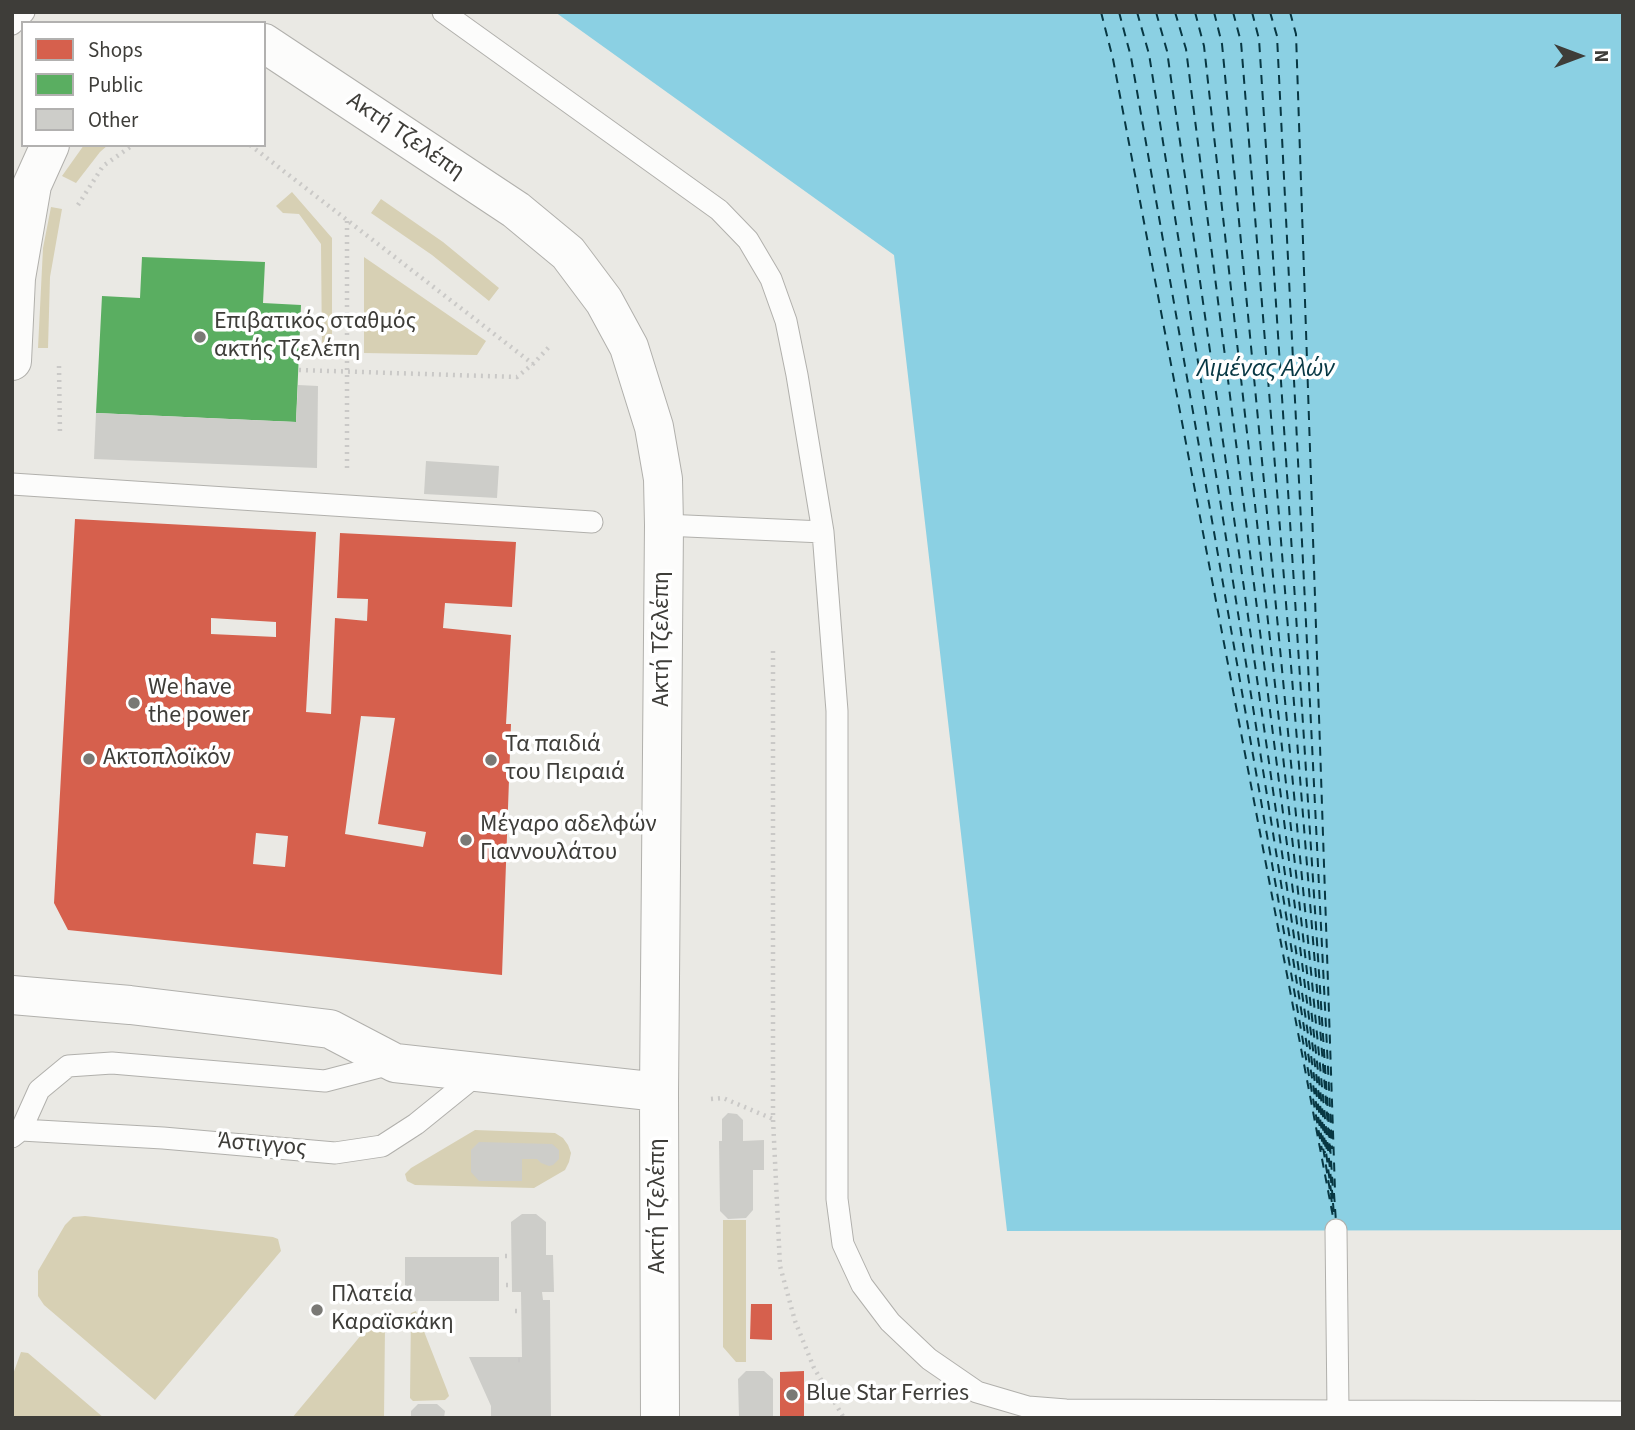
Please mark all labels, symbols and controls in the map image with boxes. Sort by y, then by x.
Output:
legend [21,21,266,147]
north arrow [1544,21,1614,91]
text: Shops [88,35,142,65]
text: N [1587,50,1614,62]
text: Public [88,70,143,100]
street label: Ακτή Τζελέπη [341,87,469,187]
text: Other [88,105,138,135]
place label: Επιβατικός σταθμός ακτής Τζελέπη [214,309,416,365]
marker: Επιβατικός σταθμός ακτής Τζελέπη [192,329,208,345]
water label: Λιμένας Αλών [1197,354,1335,386]
street label: Ακτή Τζελέπη [649,571,677,707]
place label: We have the power [148,675,250,731]
marker: We have the power [126,695,142,711]
place label: Τα παιδιά του Πειραιά [505,732,624,788]
place label: Ακτοπλοϊκόν [103,745,231,773]
marker: Ακτοπλοϊκόν [81,751,97,767]
marker: Τα παιδιά του Πειραιά [483,752,499,768]
place label: Μέγαρο αδελφών Γιαννουλάτου [480,812,657,868]
marker: Μέγαρο αδελφών Γιαννουλάτου [458,832,474,848]
street label: Άστιγγος [216,1128,308,1164]
street label: Ακτή Τζελέπη [645,1138,673,1274]
place label: Πλατεία Καραϊσκάκη [331,1282,454,1338]
marker: Πλατεία Καραϊσκάκη [309,1302,325,1318]
place label: Blue Star Ferries [806,1381,969,1409]
marker: Blue Star Ferries [784,1387,800,1403]

